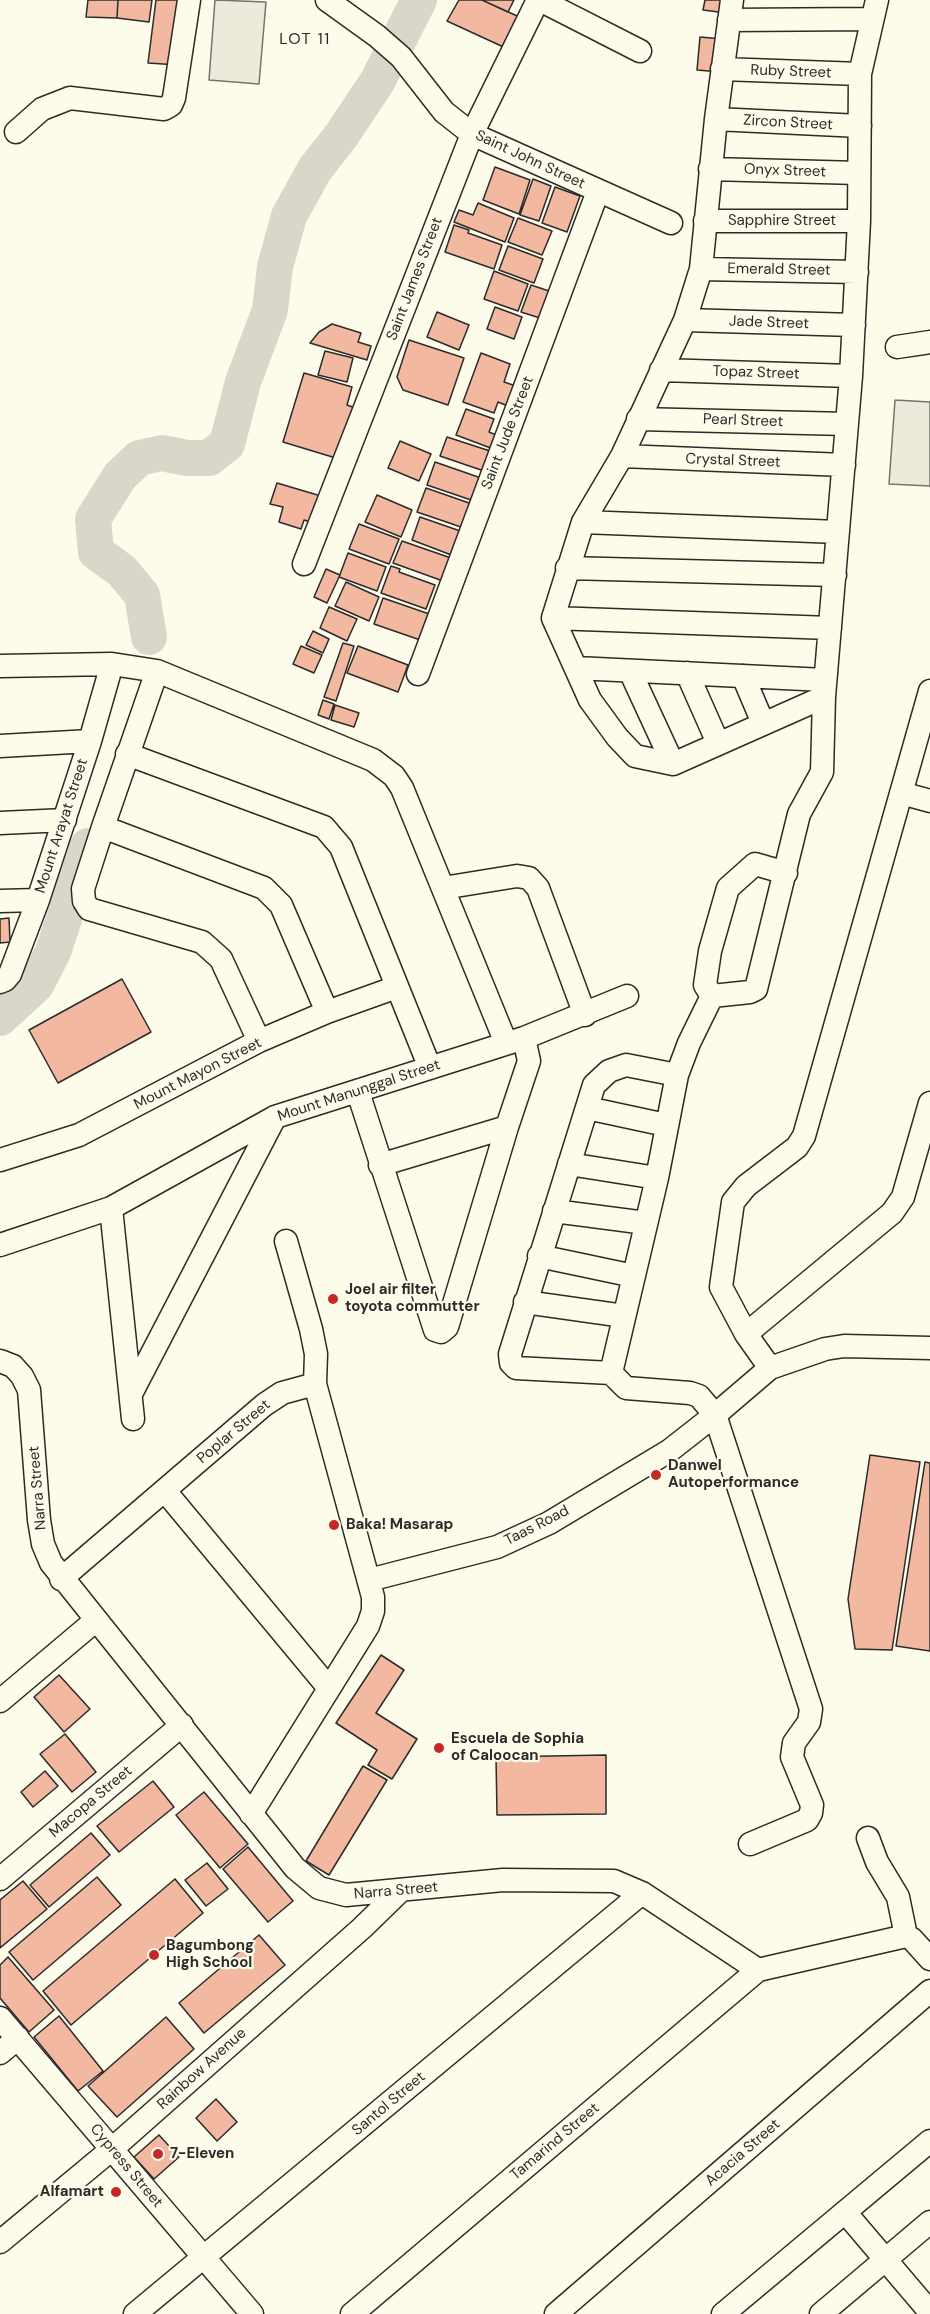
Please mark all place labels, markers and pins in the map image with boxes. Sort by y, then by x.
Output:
place label: Joel air filter toyota commutter [345,1281,480,1316]
marker: Joel air filter toyota commutter [326,1292,340,1306]
place label: Danwel Autoperformance [668,1457,799,1492]
marker: Danwel Autoperformance [649,1468,663,1482]
place label: Baka! Masarap [346,1516,453,1534]
marker: Baka! Masarap [327,1518,341,1532]
place label: Escuela de Sophia of Caloocan [451,1730,584,1765]
marker: Escuela de Sophia of Caloocan [432,1741,446,1755]
place label: Bagumbong High School [166,1937,254,1972]
marker: Bagumbong High School [147,1948,161,1962]
place label: 7-Eleven [170,2145,234,2163]
marker: 7-Eleven [151,2147,165,2161]
place label: Alfamart [40,2183,104,2201]
marker: Alfamart [109,2185,123,2199]

